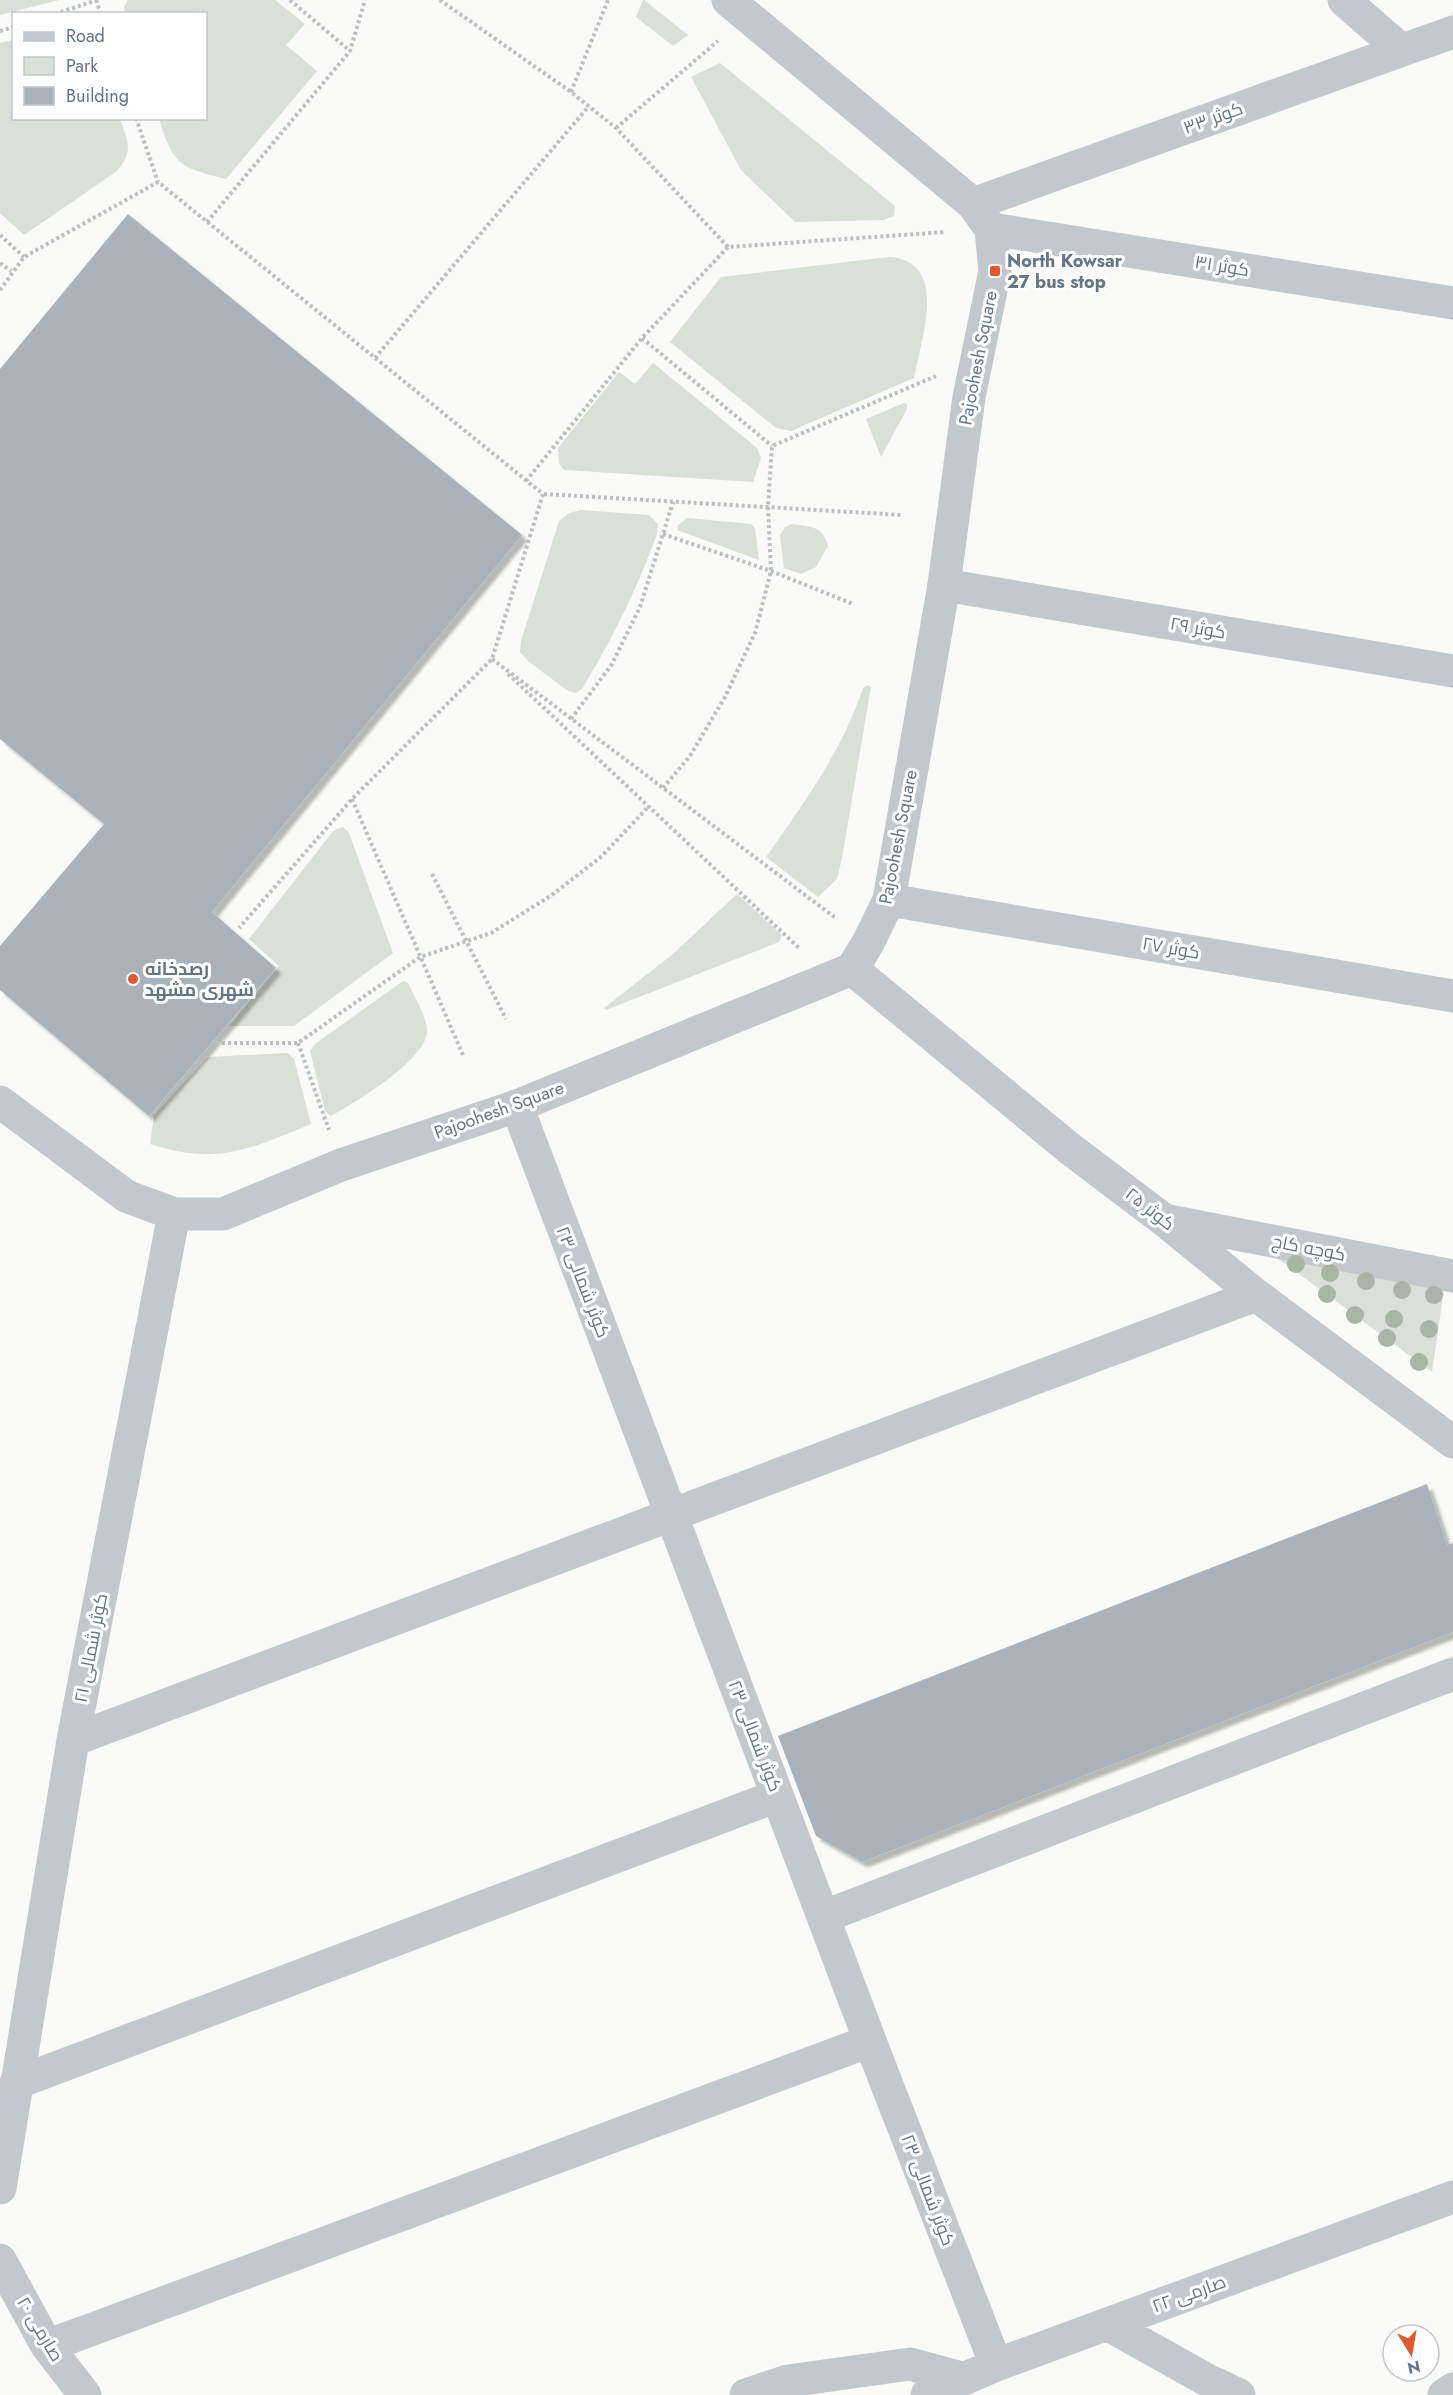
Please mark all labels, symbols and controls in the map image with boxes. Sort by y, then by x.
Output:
legend [12,12,207,120]
text: Road [66,23,105,49]
text: Park [66,53,98,79]
text: Building [66,83,129,109]
street label: کوثر ۳۳ [1180,95,1246,141]
place label: North Kowsar 27 bus stop [1007,248,1123,295]
street label: کوثر ۳۱ [1193,249,1251,283]
marker: North Kowsar 27 bus stop [988,264,1002,278]
street label: Pajoohesh Square [952,289,1004,427]
street label: کوثر ۲۹ [1168,610,1228,646]
street label: Pajoohesh Square [872,768,924,906]
street label: کوثر ۲۷ [1140,930,1202,966]
place label: رصدخانه شهری مشهد [145,956,254,1003]
marker: رصدخانه شهری مشهد [126,972,140,986]
street label: Pajoohesh Square [430,1074,568,1146]
street label: کوثر ۲۵ [1120,1181,1180,1237]
street label: کوثر شمالی ۲۳ [550,1222,616,1342]
street label: کوچه کاج [1270,1228,1348,1268]
street label: کوثر شمالی ۲۱ [68,1591,114,1705]
street label: کوثر شمالی ۲۳ [722,1676,788,1796]
street label: کوثر شمالی ۲۳ [895,2130,961,2250]
street label: صارمی ۲۲ [1149,2269,1229,2319]
street label: صارمی ۲۰ [10,2292,70,2366]
north arrow [1381,2323,1441,2383]
text: N [1405,2355,1422,2380]

